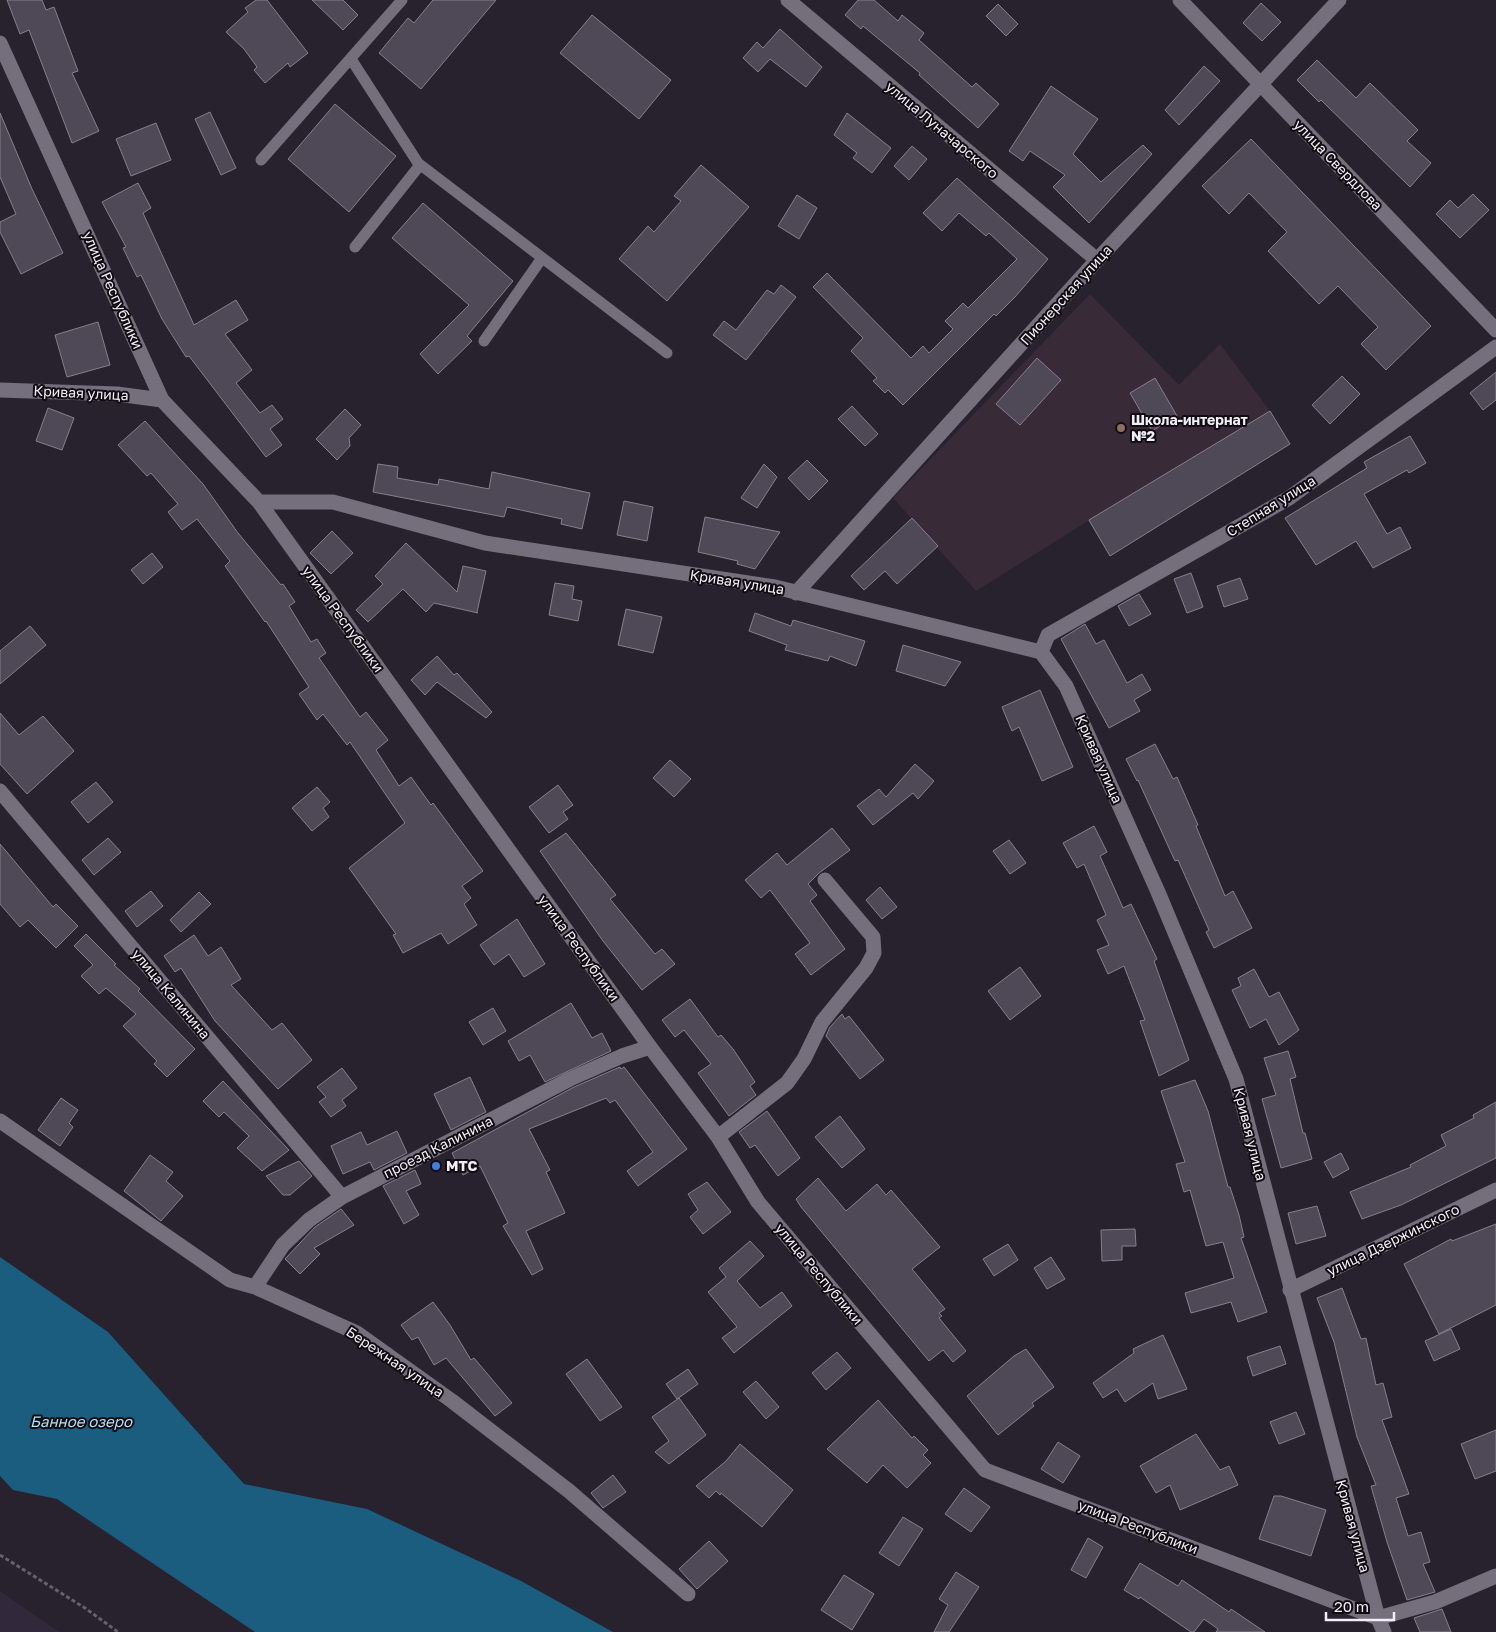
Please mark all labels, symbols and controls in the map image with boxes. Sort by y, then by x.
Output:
street label: улица Луначарского [883,78,1002,182]
street label: улица Свердлова [1291,116,1386,214]
street label: улица Республики [80,228,147,351]
street label: Пионерская улица [1016,241,1115,348]
street label: Кривая улица [33,382,129,403]
place label: Школа-интернат №2 [1131,411,1248,444]
marker: Школа-интернат №2 [1115,422,1127,434]
street label: Степная улица [1223,471,1318,540]
street label: улица Республики [299,562,388,675]
street label: Кривая улица [689,566,785,597]
street label: Кривая улица [1072,712,1127,806]
street label: улица Республики [535,891,624,1004]
street label: улица Калинина [129,945,214,1042]
street label: Кривая улица [1231,1086,1270,1182]
street label: проезд Калинина [380,1112,495,1182]
place label: МТС [446,1157,477,1174]
marker: МТС [430,1160,442,1172]
street label: улица Дзержинского [1324,1200,1462,1279]
street label: улица Республики [772,1220,867,1328]
street label: Бережная улица [343,1323,447,1401]
water label: Банное озеро [30,1412,133,1430]
street label: Кривая улица [1333,1478,1374,1574]
street label: улица Республики [1076,1496,1201,1557]
scale bar [1326,1590,1394,1622]
text: 20 m [1334,1597,1369,1615]

